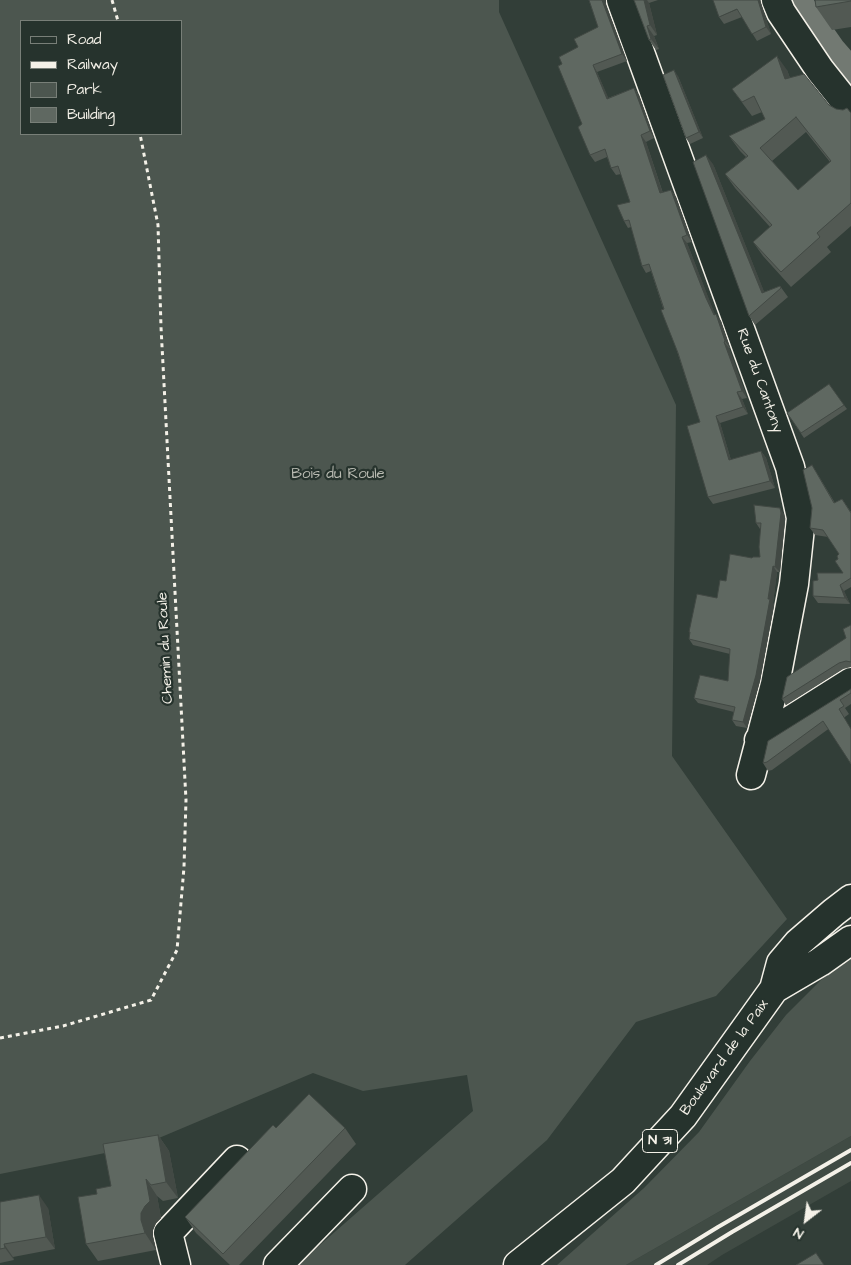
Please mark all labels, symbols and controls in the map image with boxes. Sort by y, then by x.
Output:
legend [20,20,182,135]
text: Road [67,29,101,50]
text: Railway [67,54,118,75]
text: Park [67,79,102,100]
text: Building [67,104,115,125]
street label: Rue du Cantony [732,326,786,436]
park label: Bois du Roule [291,466,385,484]
street label: Chemin du Roule [154,592,178,704]
street label: Boulevard de la Paix [677,997,773,1119]
road number: N 31 [642,1130,678,1152]
north arrow [781,1195,831,1245]
text: N [790,1222,807,1244]

